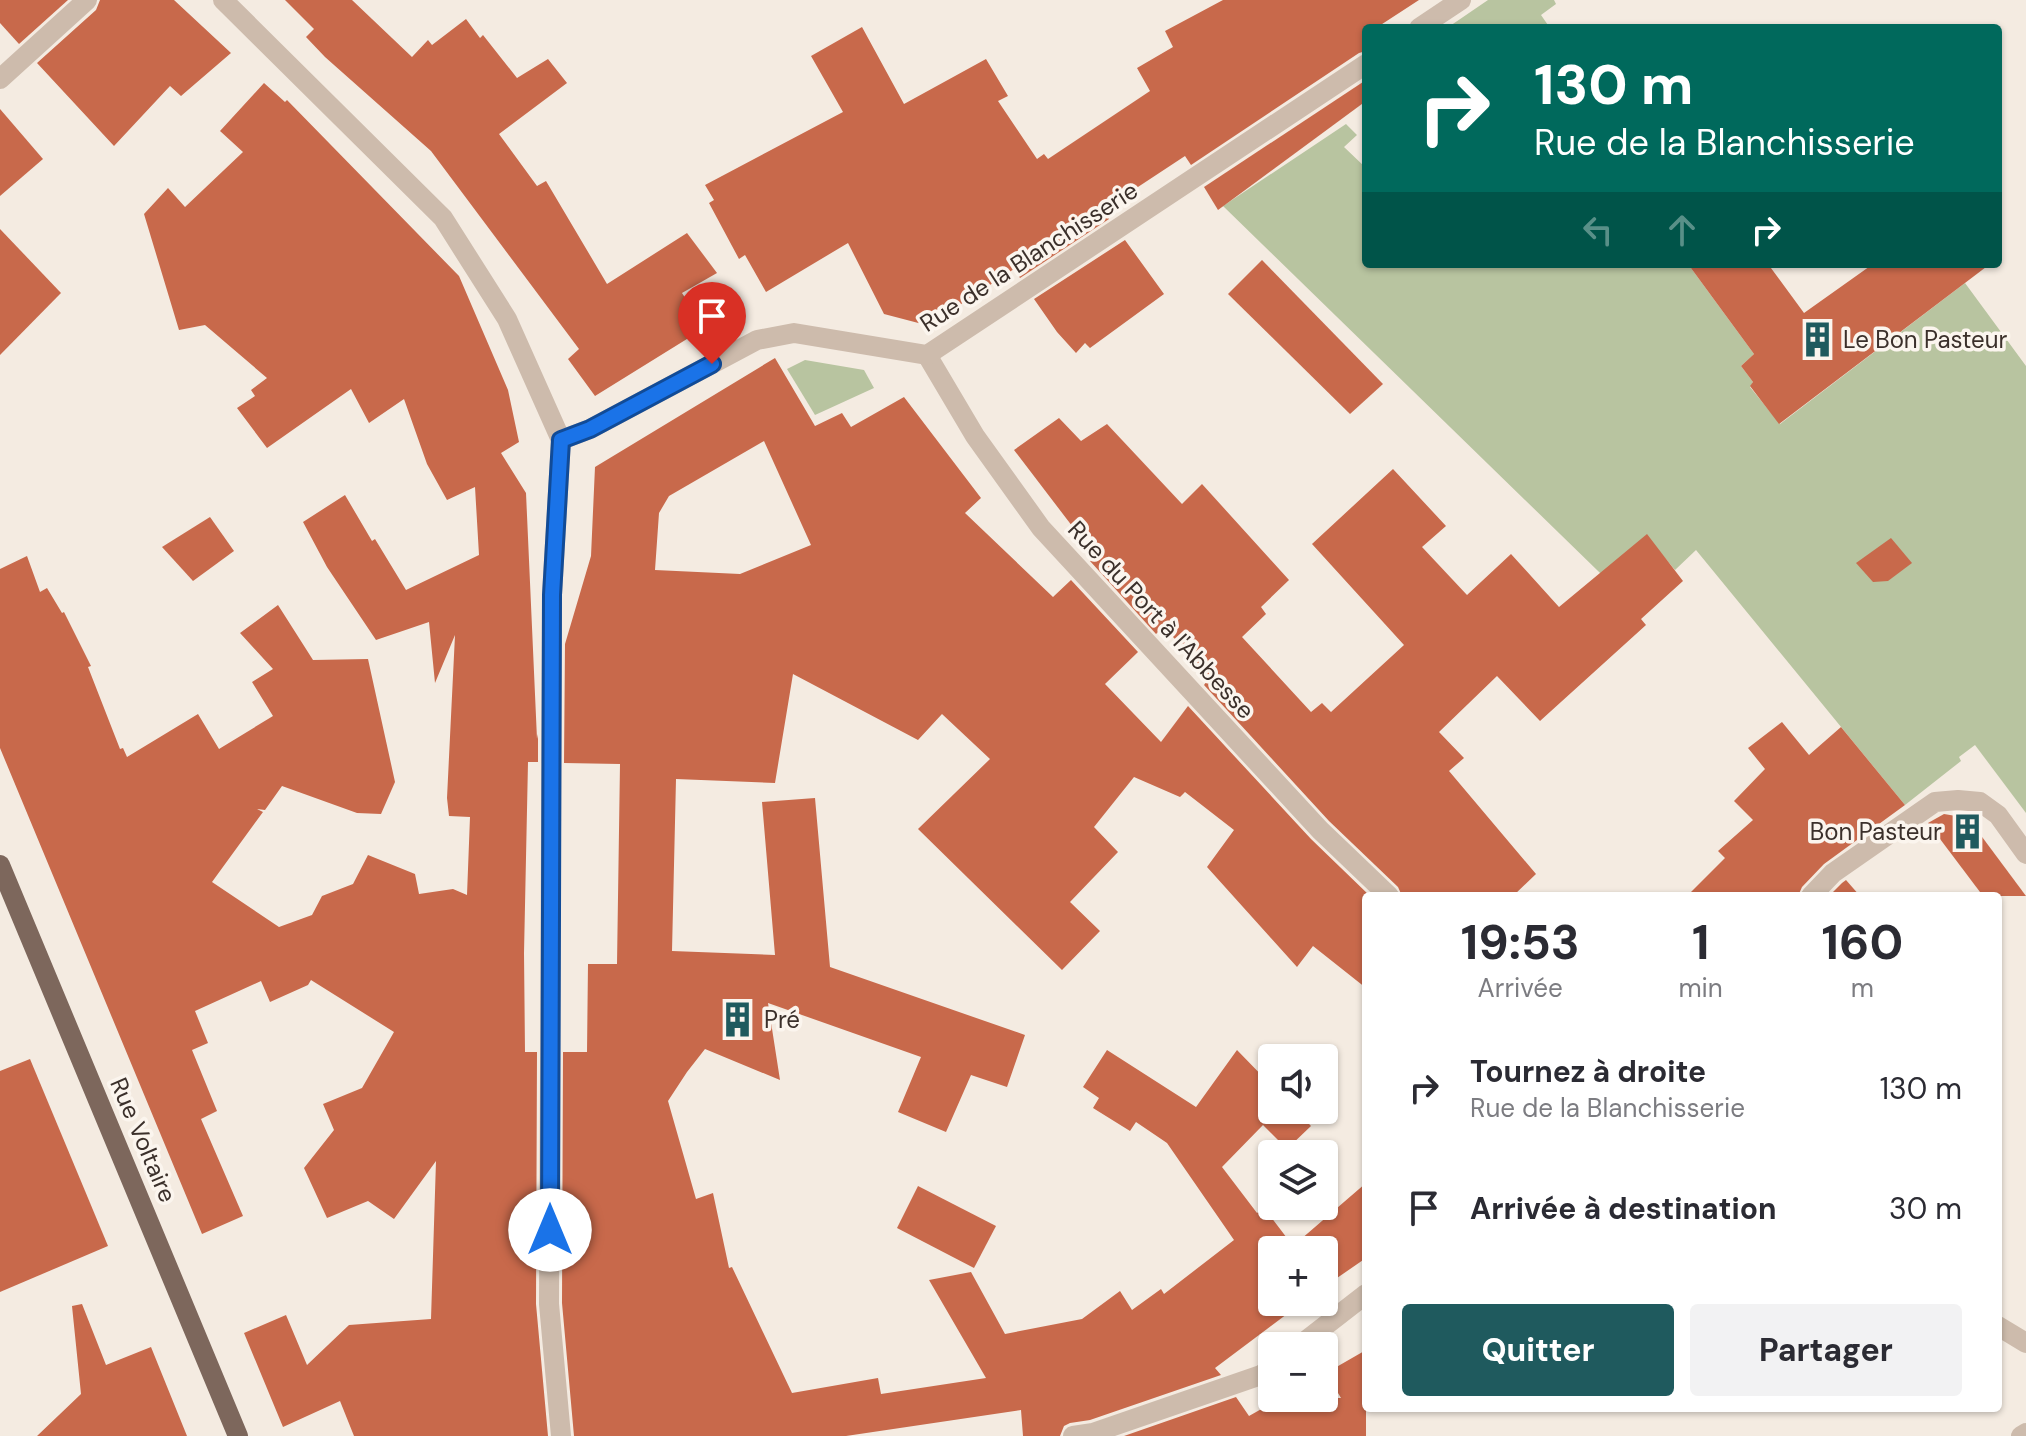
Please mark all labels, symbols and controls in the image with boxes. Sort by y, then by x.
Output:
text: 130 m [1534,48,1693,121]
icon: right [1402,56,1506,160]
text: Rue de la Blanchisserie [1534,119,1915,166]
street label: Rue de la Blanchisserie [914,174,1144,339]
icon: left [1576,208,1620,252]
icon: ahead [1660,208,1704,252]
icon: right [1744,208,1788,252]
pin [678,282,746,364]
icon: arrive [690,294,734,338]
building icon: Le Bon Pasteur [1798,321,1836,359]
place label: Le Bon Pasteur [1843,324,2007,355]
street label: Rue du Port à l'Abbesse [1061,514,1261,725]
building icon: Bon Pasteur [1949,813,1987,851]
place label: Bon Pasteur [1810,816,1942,847]
text: 19:53 [1461,911,1580,974]
text: 1 [1692,911,1709,974]
text: 160 [1822,911,1903,974]
text: Arrivée [1478,971,1563,1005]
text: min [1678,971,1723,1005]
text: m [1851,971,1874,1005]
building icon: Pré [719,1001,757,1039]
place label: Pré [764,1004,800,1035]
map controls [1258,1044,1338,1412]
button: sound [1258,1044,1338,1124]
text: Tournez à droite [1470,1052,1706,1091]
icon: right [1402,1066,1446,1110]
text: 130 m [1880,1069,1962,1108]
street label: Rue Voltaire [103,1073,184,1207]
text: Rue de la Blanchisserie [1470,1091,1745,1125]
button: layers [1258,1140,1338,1220]
icon: arrive [1402,1186,1446,1230]
position arrow [508,1188,592,1272]
text: Arrivée à destination [1470,1189,1776,1228]
text: 30 m [1889,1189,1962,1228]
button: + [1258,1236,1338,1316]
button: Quitter [1402,1304,1674,1396]
button: Partager [1690,1304,1962,1396]
button: − [1258,1332,1338,1412]

